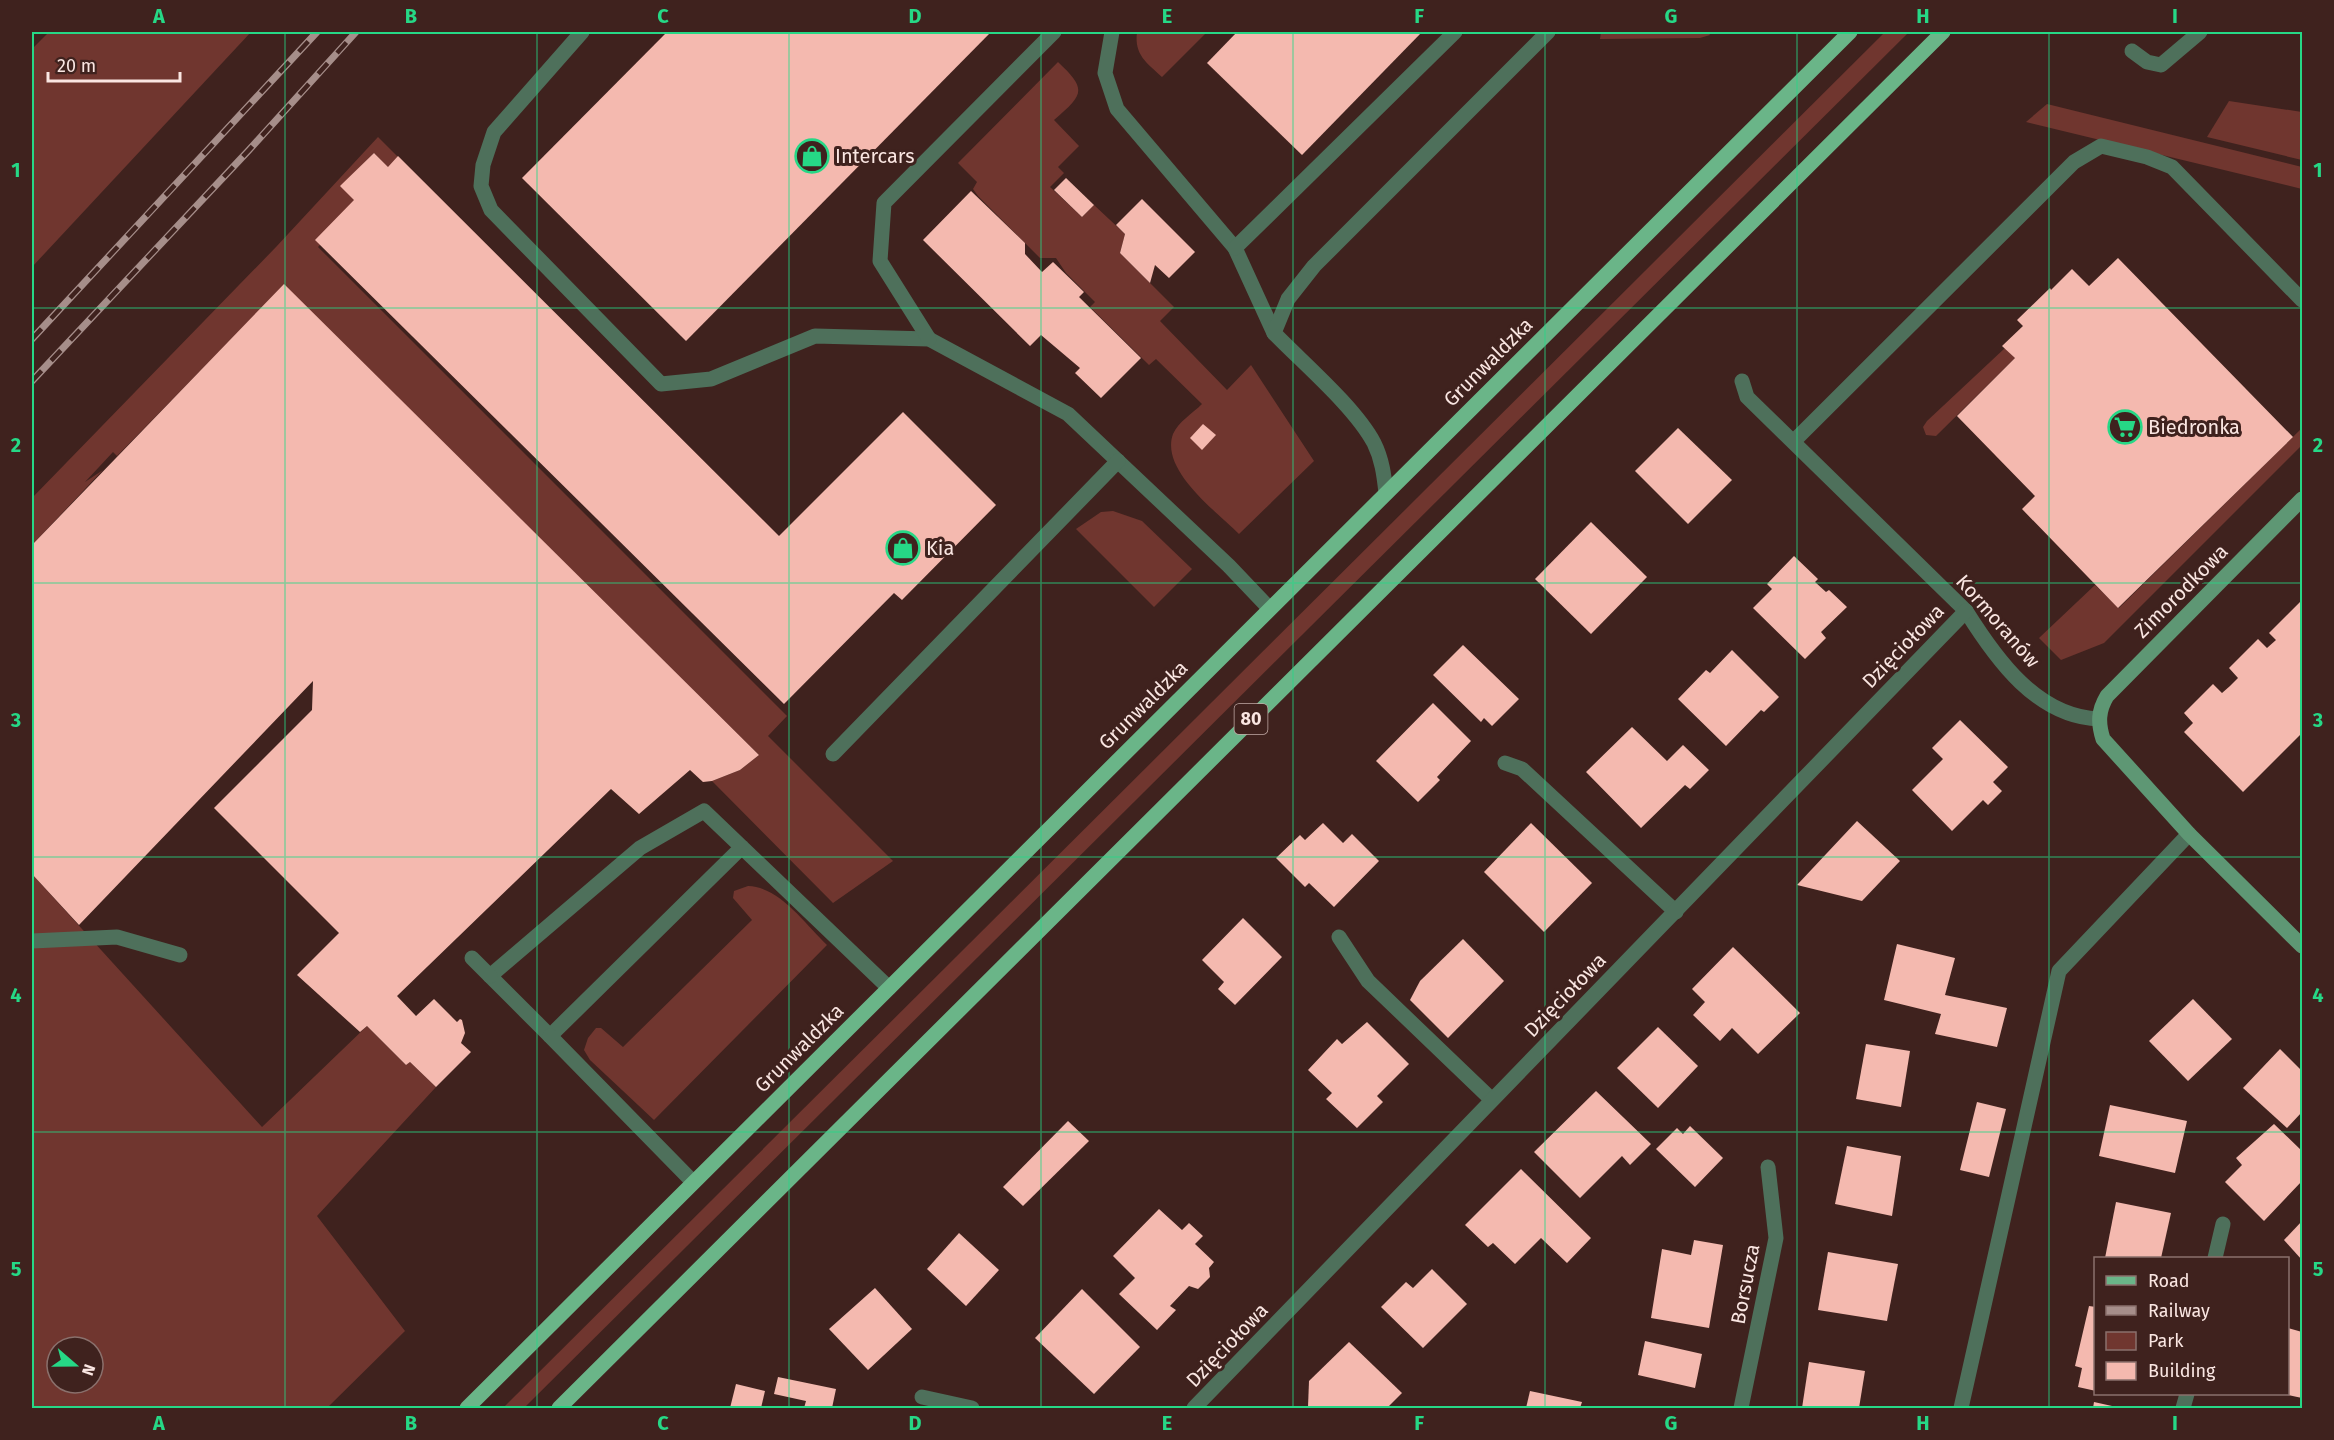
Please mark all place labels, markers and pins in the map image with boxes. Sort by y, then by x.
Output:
shop icon: Intercars [794,138,830,174]
place label: Intercars [835,144,915,168]
supermarket icon: Biedronka [2107,409,2143,445]
place label: Biedronka [2148,415,2240,439]
shop icon: Kia [885,530,921,566]
place label: Kia [926,536,954,560]

